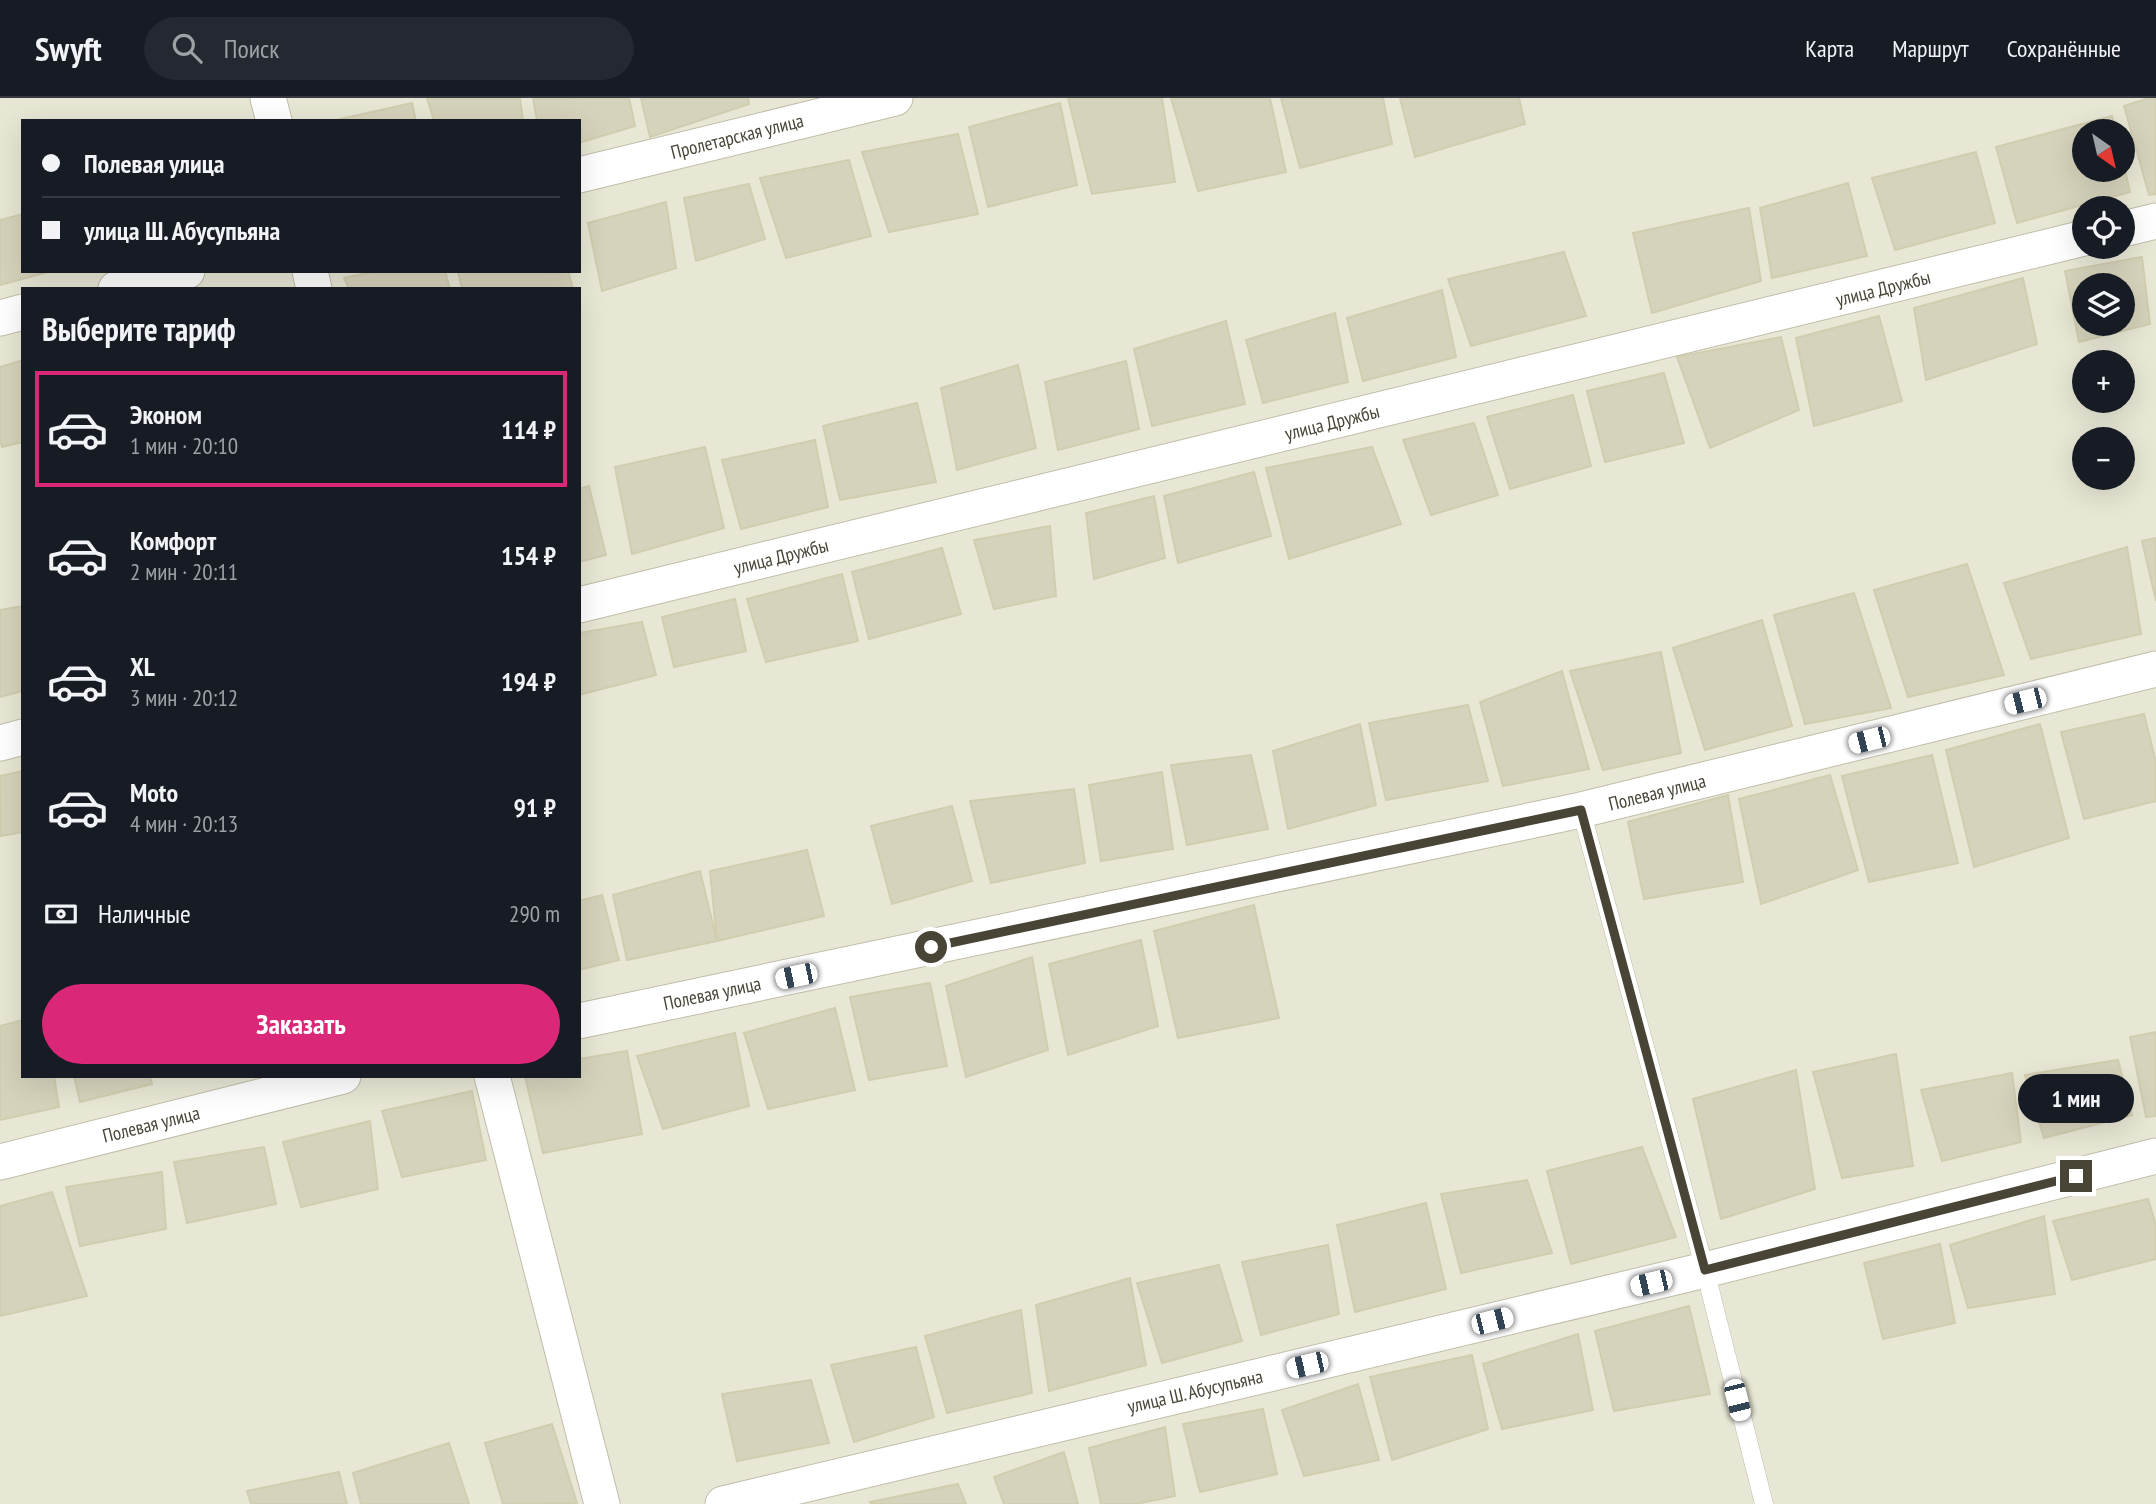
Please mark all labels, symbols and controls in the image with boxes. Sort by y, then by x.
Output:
search box [144,17,634,80]
text: Swyft [35,27,102,70]
icon: search [168,29,206,67]
text: Поиск [224,32,279,65]
text: Карта [1805,33,1854,64]
text: Маршрут [1892,33,1969,64]
text: Сохранённые [2007,33,2121,64]
street label: Пролетарская улица [668,108,806,164]
north arrow [2072,119,2135,182]
map controls [2072,119,2135,490]
text: Полевая улица [84,147,225,180]
button: locate [2072,196,2135,259]
text: улица Ш. Абусупьяна [84,214,280,247]
street label: улица Дружбы [1833,265,1933,311]
button: layers [2072,273,2135,336]
text: Выберите тариф [42,308,236,350]
button: + [2072,350,2135,413]
icon: car [46,398,109,461]
text: Эконом [130,398,202,431]
street label: улица Дружбы [1282,399,1382,445]
text: 114 ₽ [501,413,556,446]
button: − [2072,427,2135,490]
text: 1 мин · 20:10 [130,431,238,460]
icon: car [46,524,109,587]
text: Комфорт [130,524,216,557]
street label: улица Дружбы [731,533,831,579]
text: 154 ₽ [501,539,556,572]
text: 2 мин · 20:11 [130,557,238,586]
icon: car [46,650,109,713]
text: XL [130,650,155,683]
text: 194 ₽ [501,665,556,698]
text: 3 мин · 20:12 [130,683,238,712]
car [2003,686,2048,716]
car [1847,725,1892,755]
street label: Полевая улица [1606,768,1708,816]
icon: car [46,776,109,839]
text: Moto [130,776,178,809]
text: 91 ₽ [513,791,556,824]
text: 4 мин · 20:13 [130,809,238,838]
icon: cash [42,895,80,933]
text: Наличные [98,897,191,930]
text: 290 m [509,899,560,928]
route start [915,931,947,963]
car [774,961,819,991]
street label: Полевая улица [661,971,763,1015]
button: Заказать [42,984,560,1064]
callout: 1 мин [2018,1074,2134,1124]
text: 1 мин [2051,1084,2101,1113]
street label: Полевая улица [100,1100,202,1148]
route end [2060,1160,2092,1192]
car [1629,1268,1674,1298]
car [1470,1306,1515,1336]
car [1285,1350,1330,1380]
street label: улица Ш. Абусупьяна [1125,1364,1265,1418]
car [1722,1377,1753,1423]

